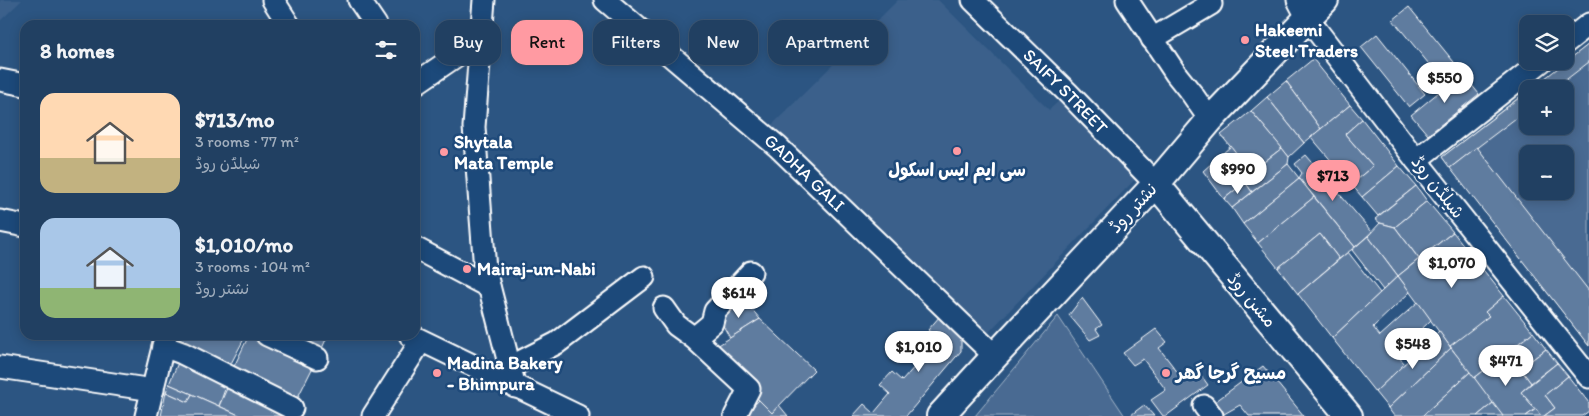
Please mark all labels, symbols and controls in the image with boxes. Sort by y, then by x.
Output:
map controls [1519,15,1574,200]
button: layers [1519,15,1574,70]
place label: Hakeemi Steel Traders [1255,19,1358,62]
chip: Buy [435,20,501,65]
chip: Rent [511,20,583,65]
chip: Filters [593,20,679,65]
chip: New [689,20,758,65]
chip: Apartment [768,20,888,65]
marker: Hakeemi Steel Traders [1239,34,1251,46]
icon: filters [372,36,400,64]
text: 8 homes [40,38,115,63]
street label: SAIFY STREET [1018,44,1113,139]
pin: $550 [1415,62,1475,104]
text: $550 [1428,68,1462,87]
button: + [1519,80,1574,135]
text: $713/mo [195,107,274,132]
icon: home [80,113,140,173]
street label: GADHA GALI [760,129,849,216]
place label: Shytala Mata Temple [454,131,554,174]
text: 3 rooms · 77 m² [195,132,299,151]
marker: سی ایم ایس اسکول [951,145,963,157]
button: − [1519,145,1574,200]
marker: Shytala Mata Temple [438,146,450,158]
street label: شیلڈن روڈ [1407,151,1469,223]
pin: $990 [1208,152,1268,195]
text: شیلڈن روڈ [195,154,260,173]
place label: سی ایم ایس اسکول [888,159,1026,184]
text: $990 [1221,159,1255,178]
pin: $713 [1303,160,1363,202]
text: $713 [1317,166,1349,185]
street label: نشتر روڈ [1104,178,1162,238]
text: $1,010/mo [195,232,293,257]
icon: home [80,238,140,298]
pin: $1,070 [1411,246,1493,289]
text: $1,070 [1429,253,1475,272]
text: 3 rooms · 104 m² [195,257,310,276]
place label: Mairaj-un-Nabi [477,258,596,280]
marker: Mairaj-un-Nabi [461,263,473,275]
street label: مشن روڈ [1223,268,1281,332]
pin: $614 [709,276,769,319]
text: نشتر روڈ [195,279,249,298]
text: $614 [722,283,756,302]
pin: $548 [1383,328,1443,370]
pin: $1,010 [878,330,960,373]
text: $548 [1396,334,1430,353]
text: $1,010 [896,337,942,356]
pin: $471 [1476,344,1536,387]
text: $471 [1489,351,1523,370]
place label: Madina Bakery - Bhimpura [447,352,563,395]
place label: مسیح گرجا گھر [1174,362,1286,385]
marker: Madina Bakery - Bhimpura [431,367,443,379]
marker: مسیح گرجا گھر [1160,367,1172,379]

